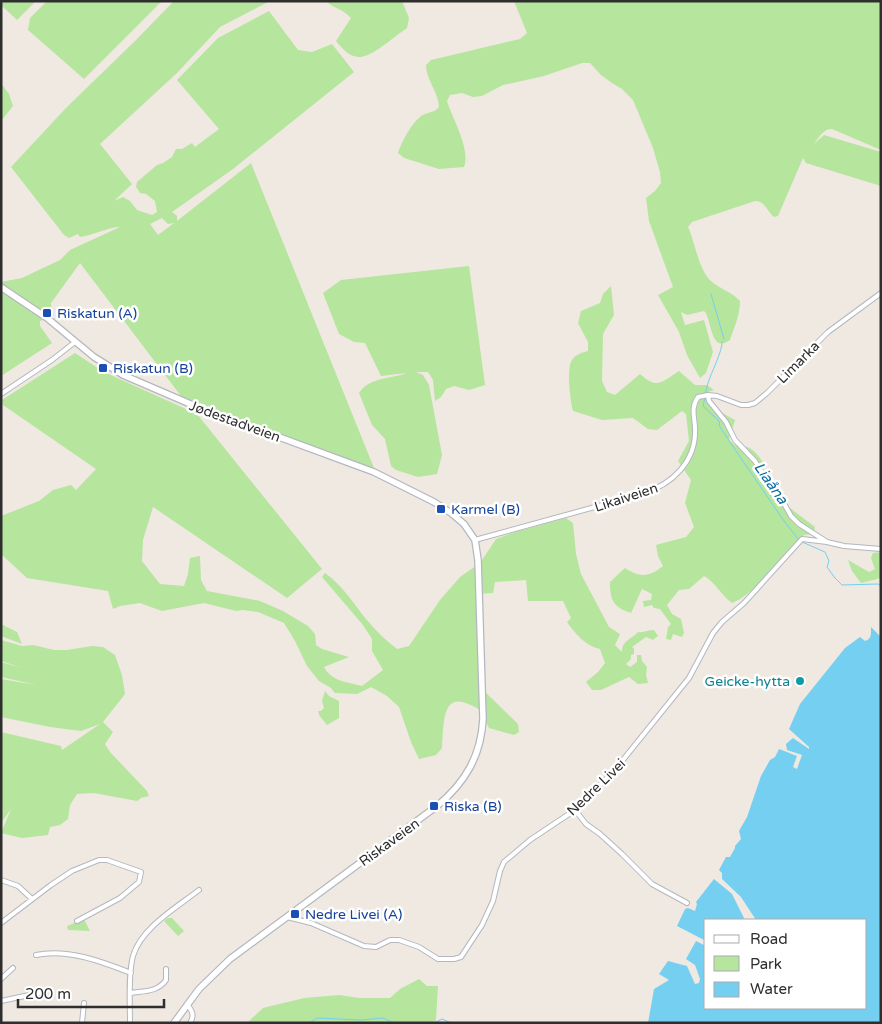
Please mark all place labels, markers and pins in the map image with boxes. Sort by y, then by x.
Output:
place label: Riskatun (A) [57,305,137,322]
marker: Riskatun (A) [41,307,53,319]
place label: Riskatun (B) [113,360,193,377]
marker: Riskatun (B) [97,362,109,374]
place label: Karmel (B) [451,501,520,518]
marker: Karmel (B) [435,503,447,515]
place label: Geicke-hytta [705,673,790,690]
marker: Geicke-hytta [794,675,806,687]
place label: Riska (B) [444,798,502,815]
marker: Riska (B) [428,800,440,812]
place label: Nedre Livei (A) [305,906,402,923]
marker: Nedre Livei (A) [289,908,301,920]

